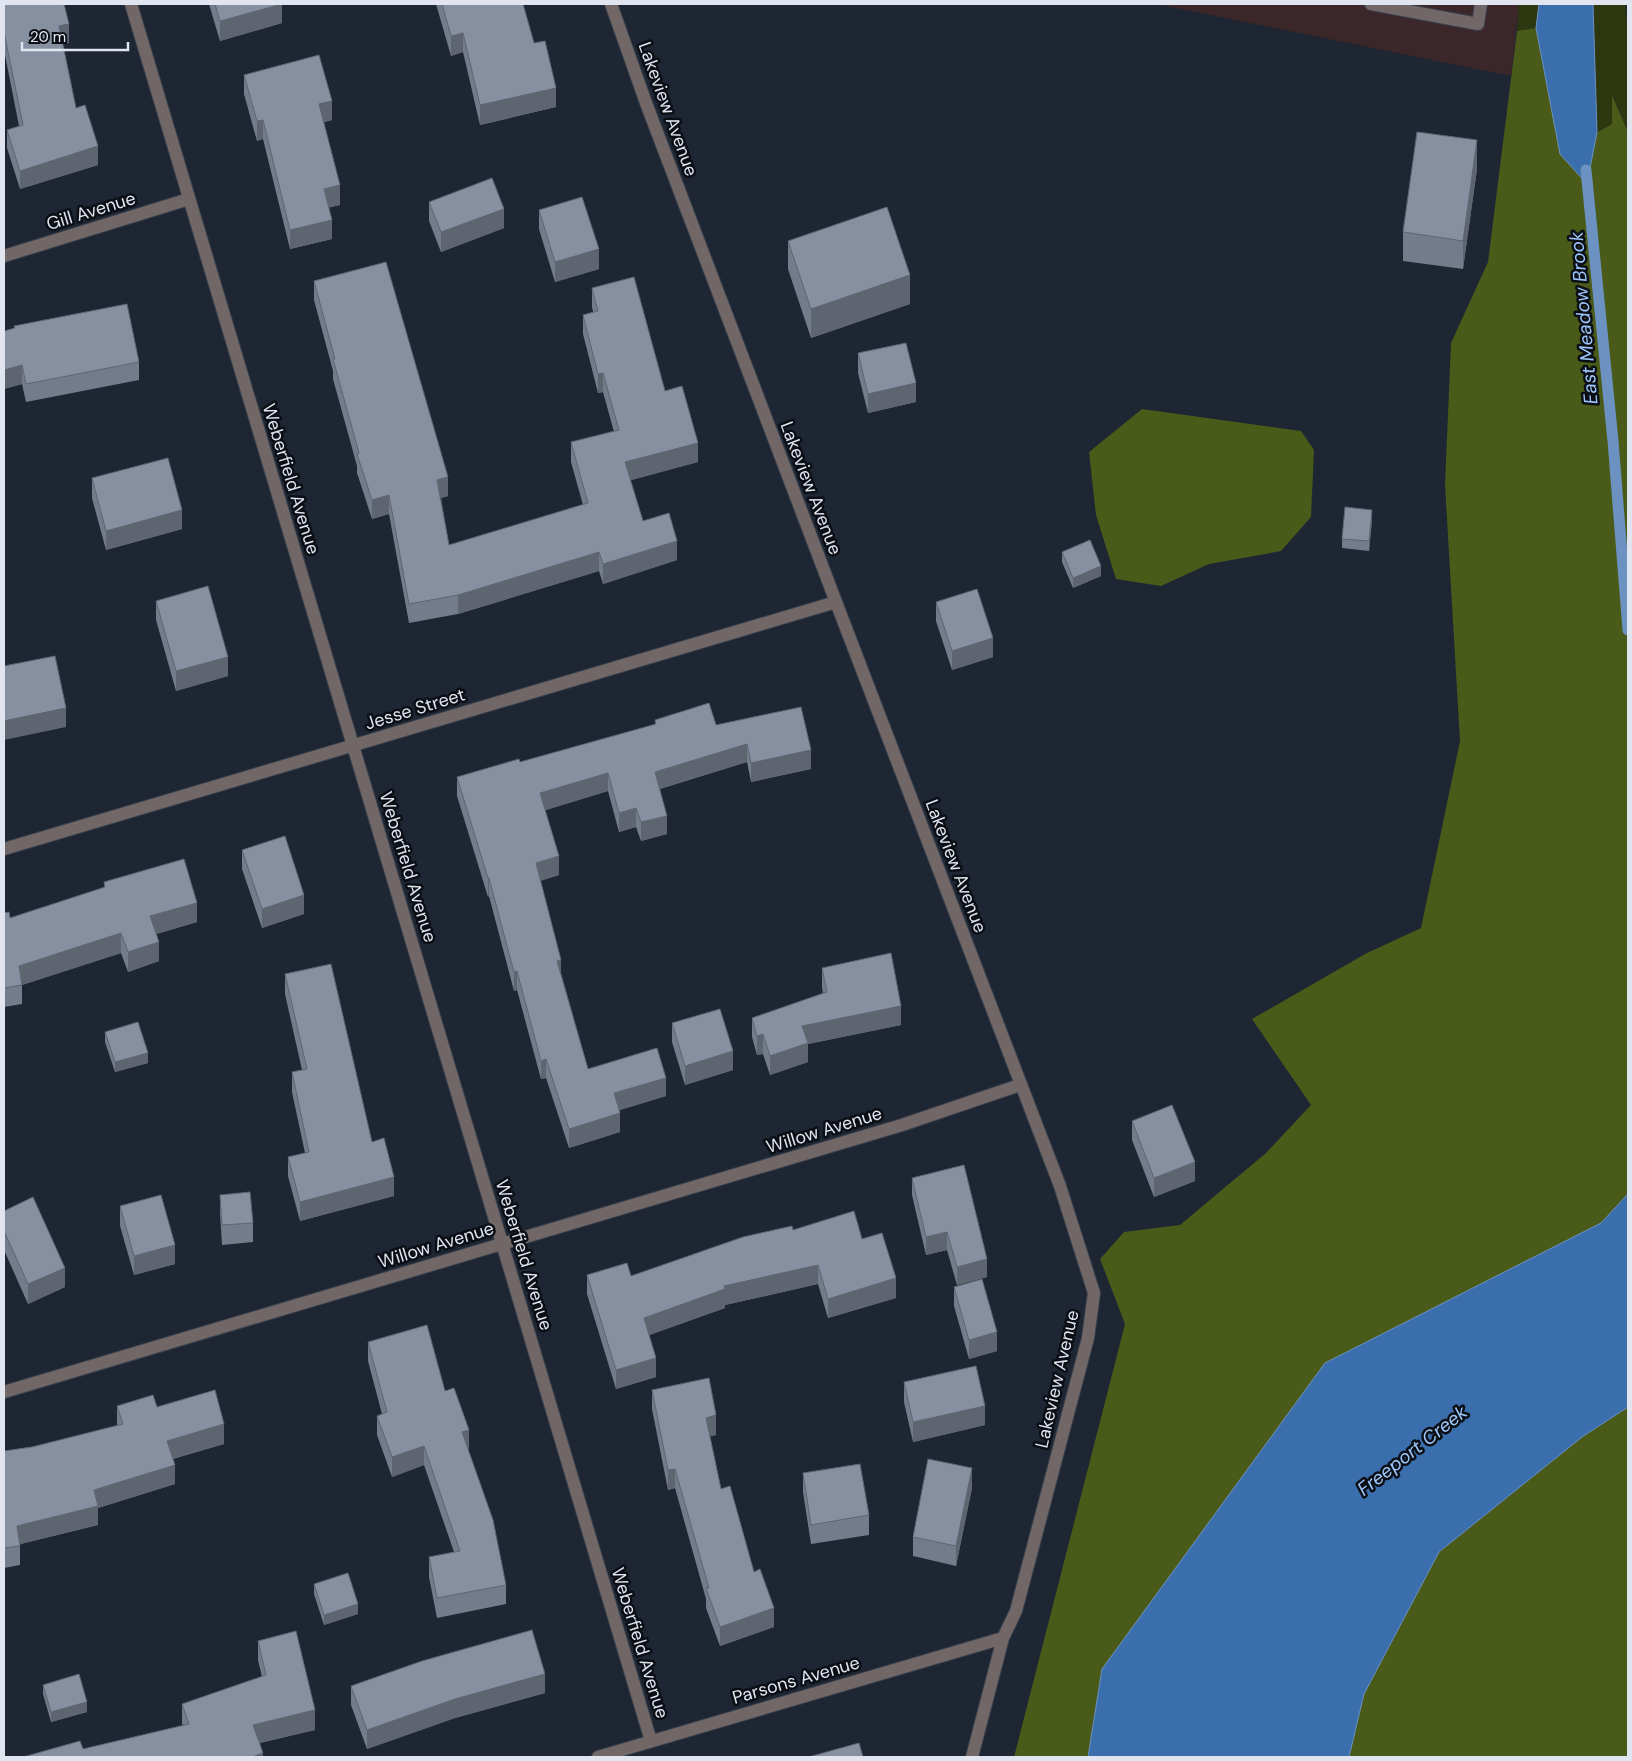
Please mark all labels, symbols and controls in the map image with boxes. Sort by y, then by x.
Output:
scale bar [22,20,129,52]
text: 20 m [30,27,66,47]
street label: Lakeview Avenue [633,39,703,179]
street label: Gill Avenue [44,186,138,236]
water label: East Meadow Brook [1563,230,1603,405]
street label: Weberfield Avenue [257,401,325,557]
street label: Lakeview Avenue [775,418,847,558]
street label: Jesse Street [362,682,468,736]
street label: Weberfield Avenue [374,789,442,945]
street label: Lakeview Avenue [920,796,992,936]
street label: Willow Avenue [763,1101,885,1159]
street label: Weberfield Avenue [490,1177,558,1333]
street label: Willow Avenue [375,1216,497,1274]
street label: Lakeview Avenue [1029,1308,1085,1450]
water label: Freeport Creek [1352,1399,1473,1501]
street label: Weberfield Avenue [606,1565,674,1721]
street label: Parsons Avenue [729,1650,863,1710]

